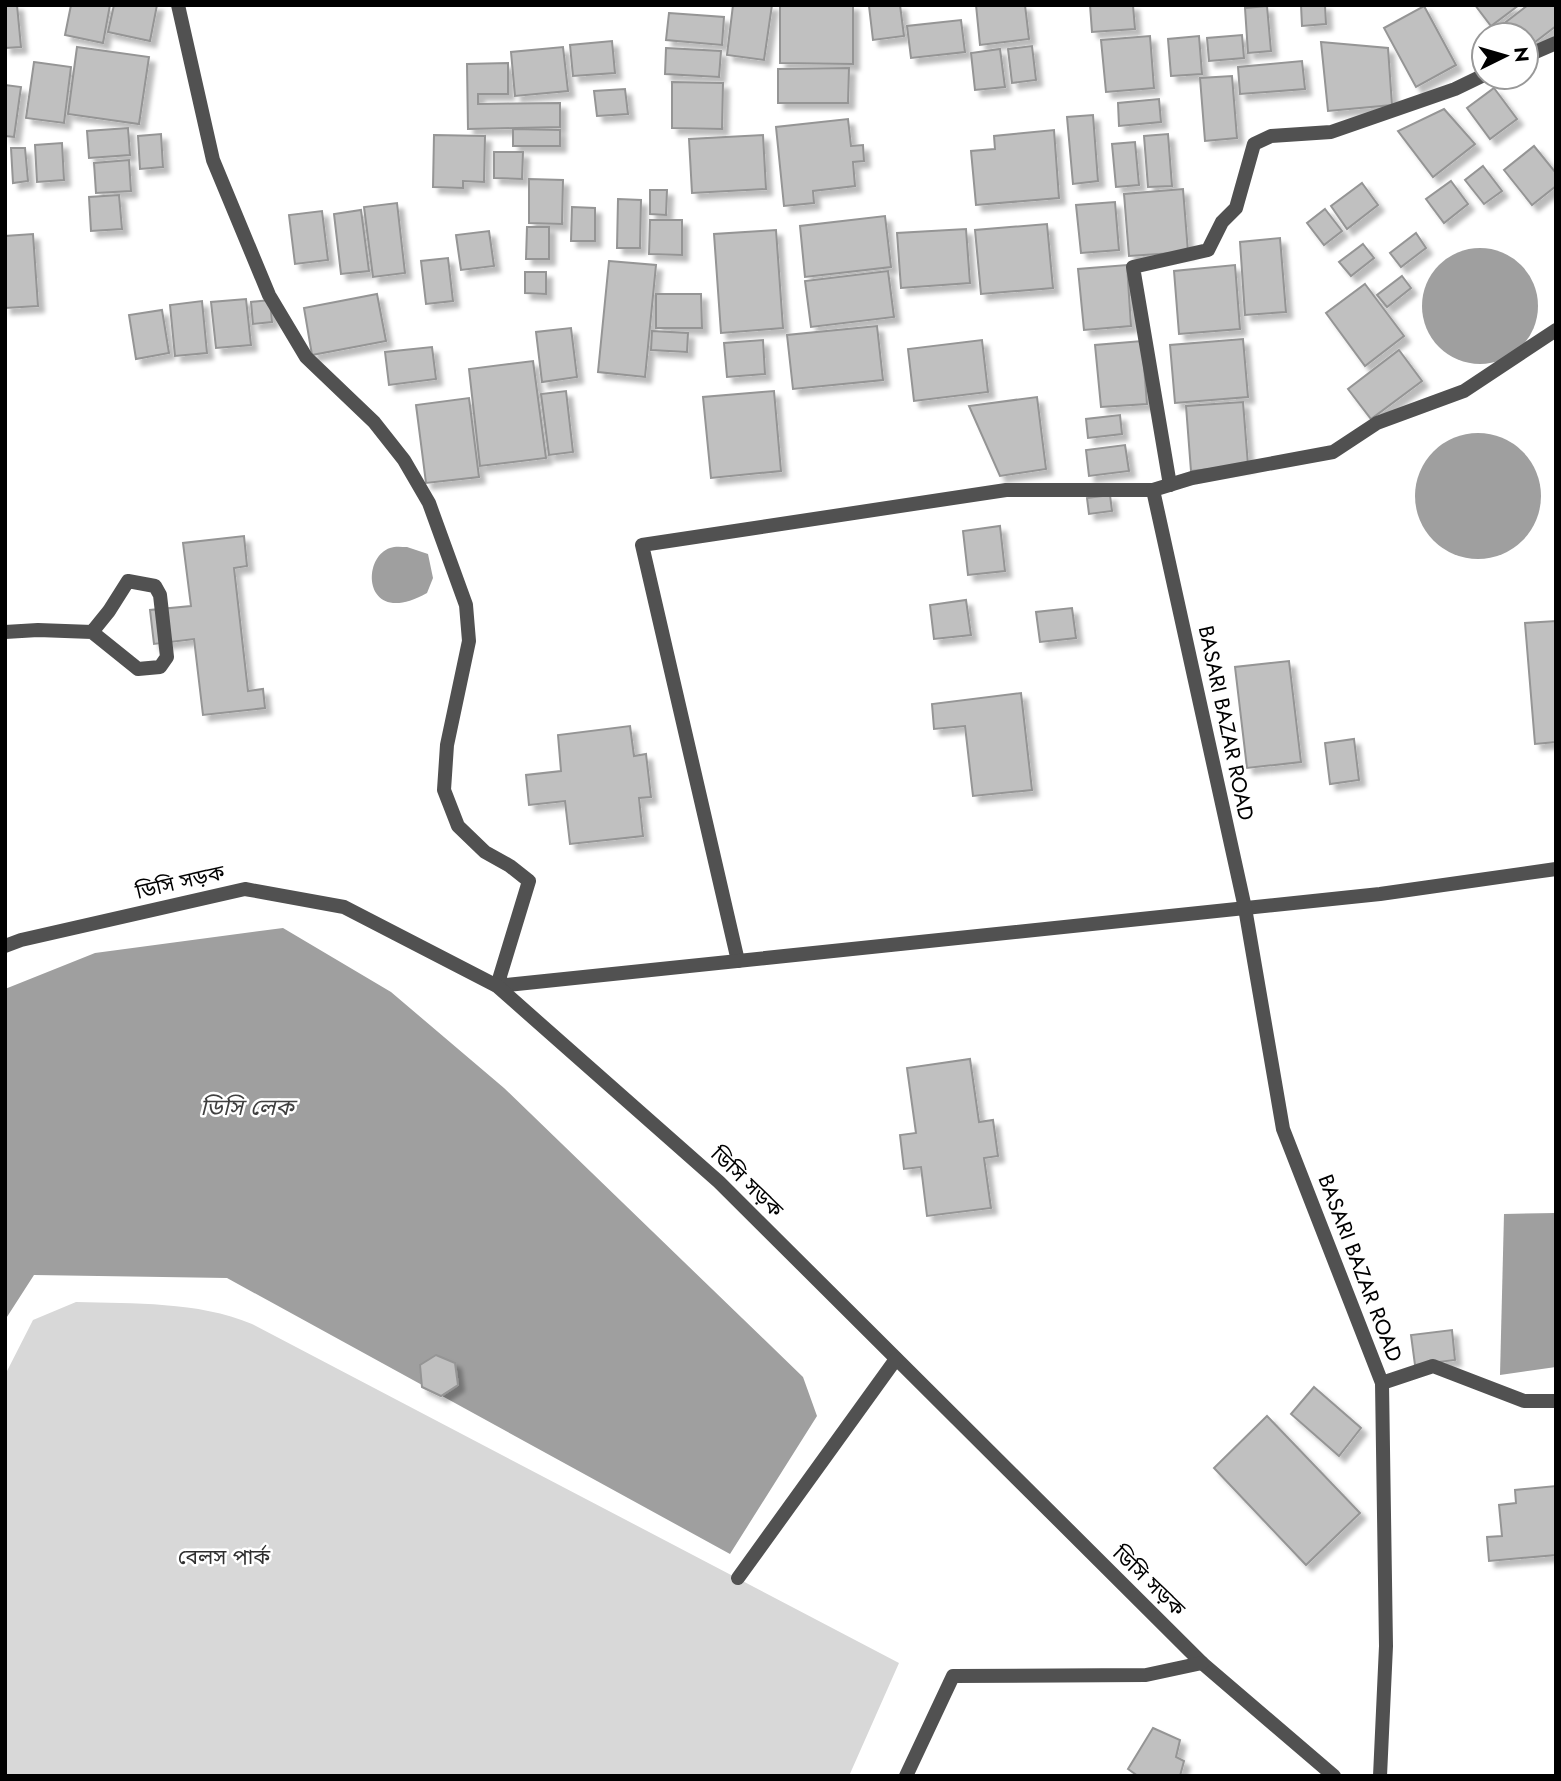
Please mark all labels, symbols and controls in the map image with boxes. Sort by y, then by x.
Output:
north arrow [1470,21,1540,91]
text: N [1507,46,1536,63]
street label: BASARI BAZAR ROAD [1191,623,1261,823]
street label: ডিসি সড়ক [132,857,228,907]
water label: ডিসি লেক [200,1090,298,1124]
street label: ডিসি সড়ক [703,1139,791,1225]
street label: BASARI BAZAR ROAD [1310,1170,1410,1366]
street label: ডিসি সড়ক [1105,1538,1193,1624]
park label: বেলস পার্ক [178,1542,271,1572]

